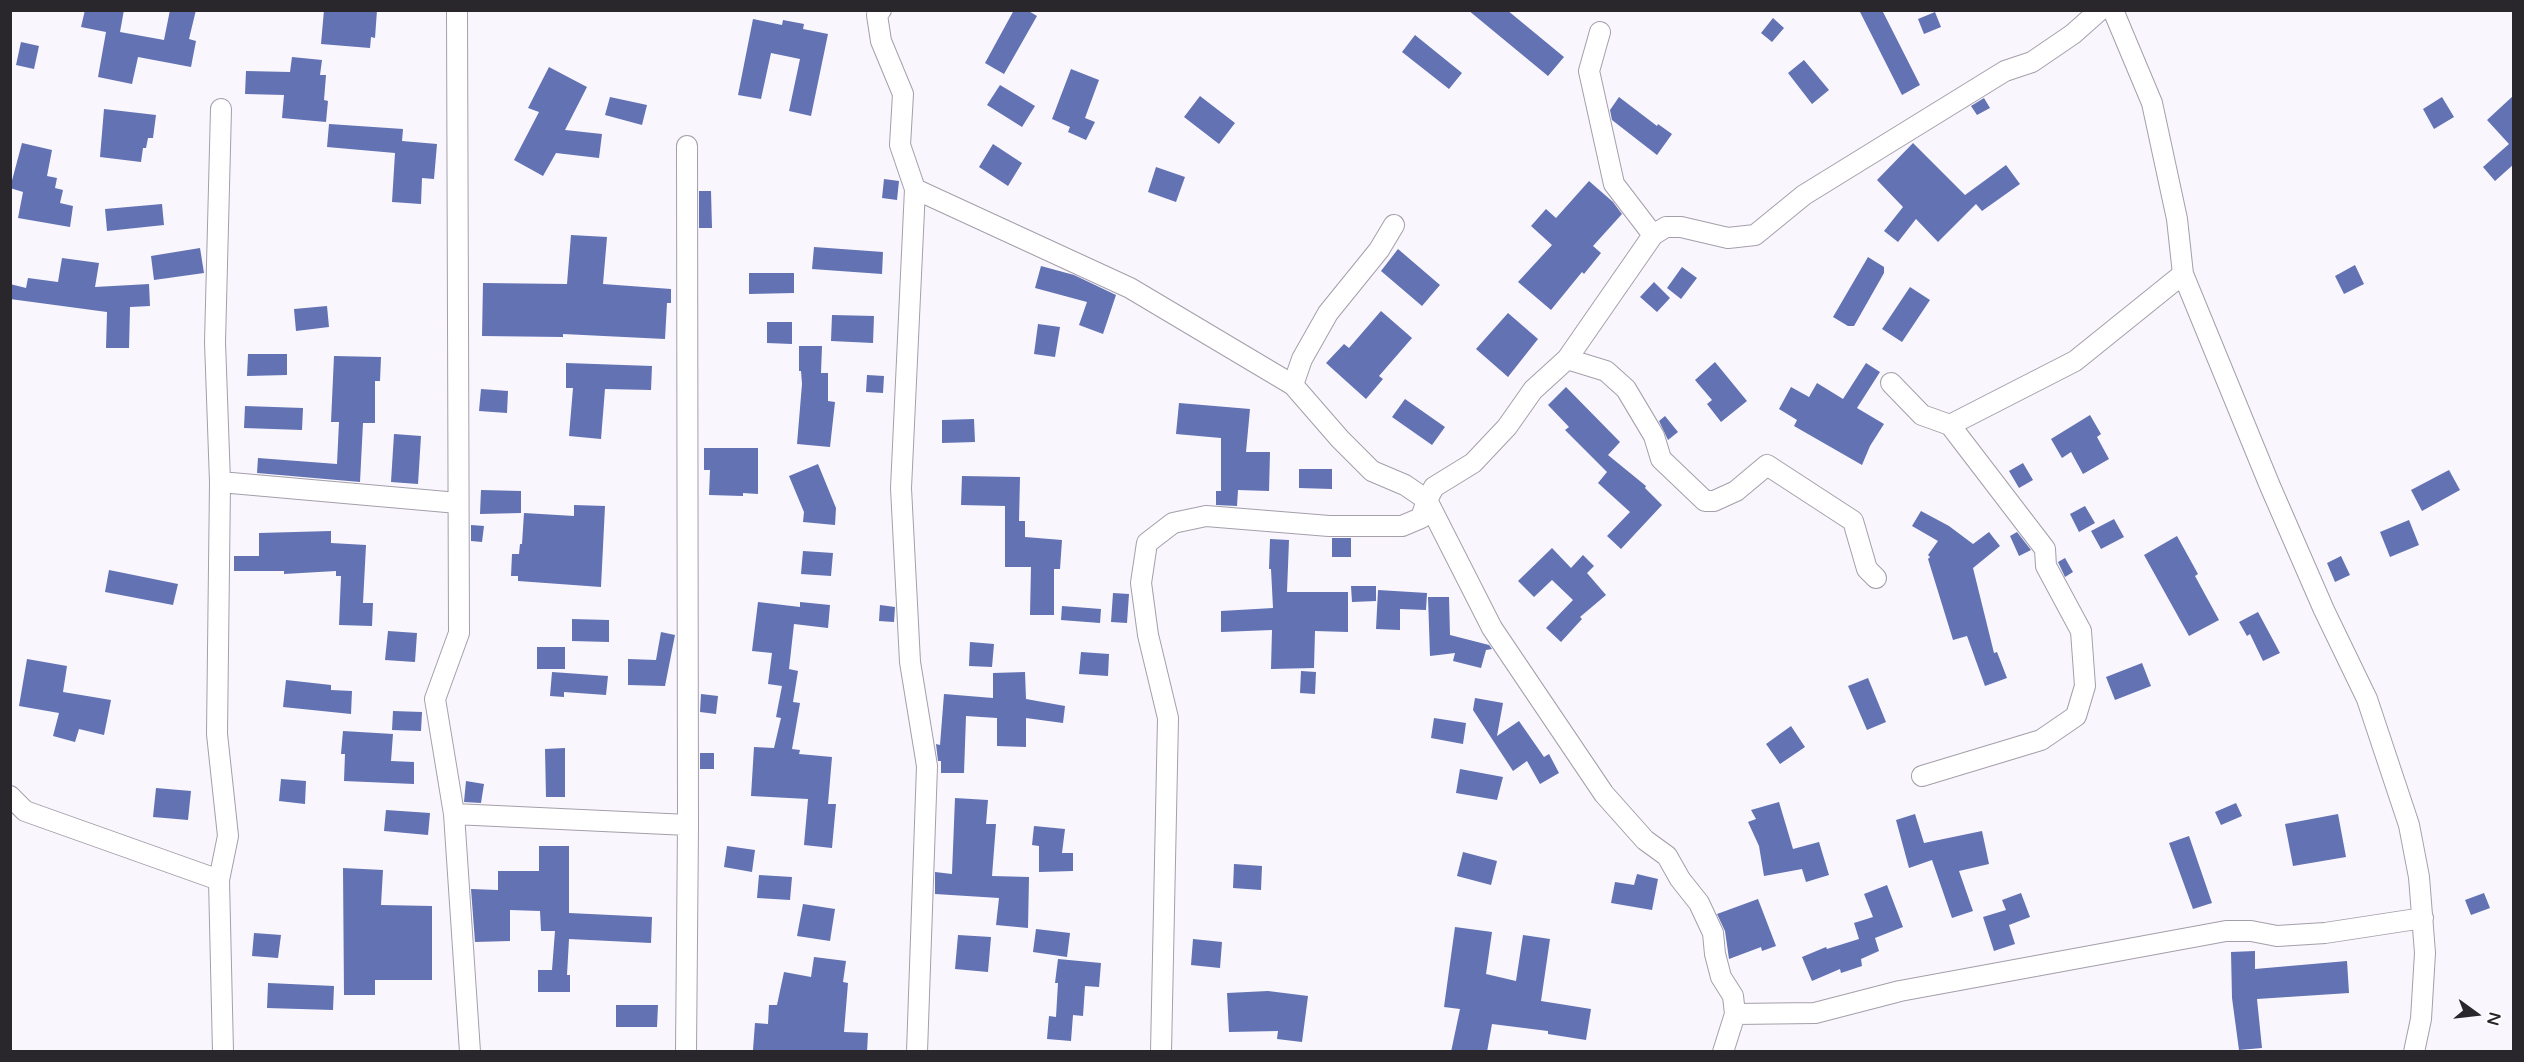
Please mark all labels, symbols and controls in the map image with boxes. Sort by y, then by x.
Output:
north arrow [2446,984,2506,1044]
text: N [2482,1010,2505,1027]

